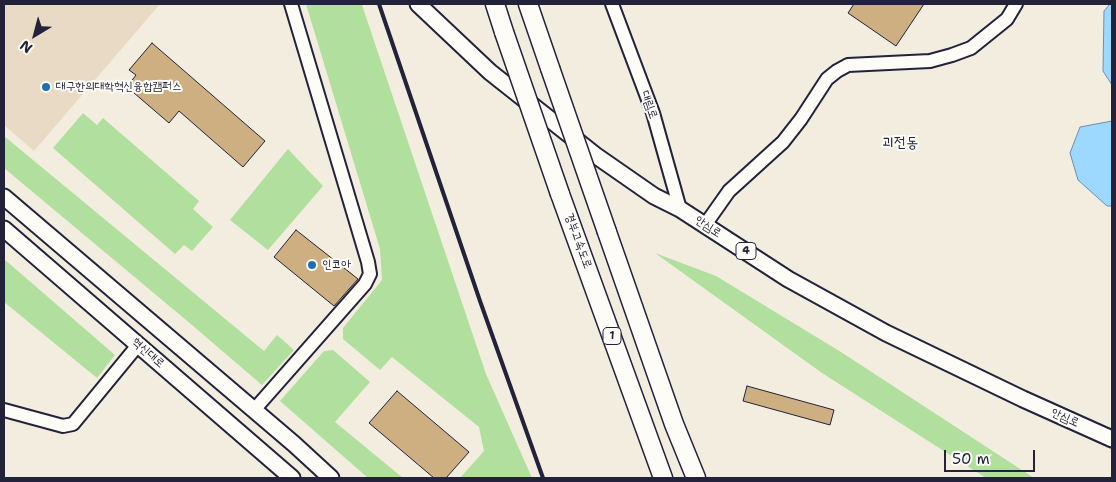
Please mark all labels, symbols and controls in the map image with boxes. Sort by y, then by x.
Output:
north arrow [10,10,60,60]
text: N [16,36,36,58]
place label: 대구한의대학혁신융합캠퍼스 [56,80,182,94]
marker: 대구한의대학혁신융합캠퍼스 [40,81,52,93]
street label: 대림로 [637,89,661,121]
district label: 괴전동 [882,134,918,152]
street label: 경부고속도로 [561,211,595,271]
street label: 안심로 [692,213,724,241]
road number: 4 [736,242,756,260]
place label: 인코아 [322,258,351,272]
marker: 인코아 [306,259,318,271]
road number: 1 [603,328,621,344]
street label: 혁신대로 [129,335,167,371]
street label: 안심로 [1049,406,1081,430]
scale bar [946,440,1037,472]
text: 50 m [952,449,990,469]

